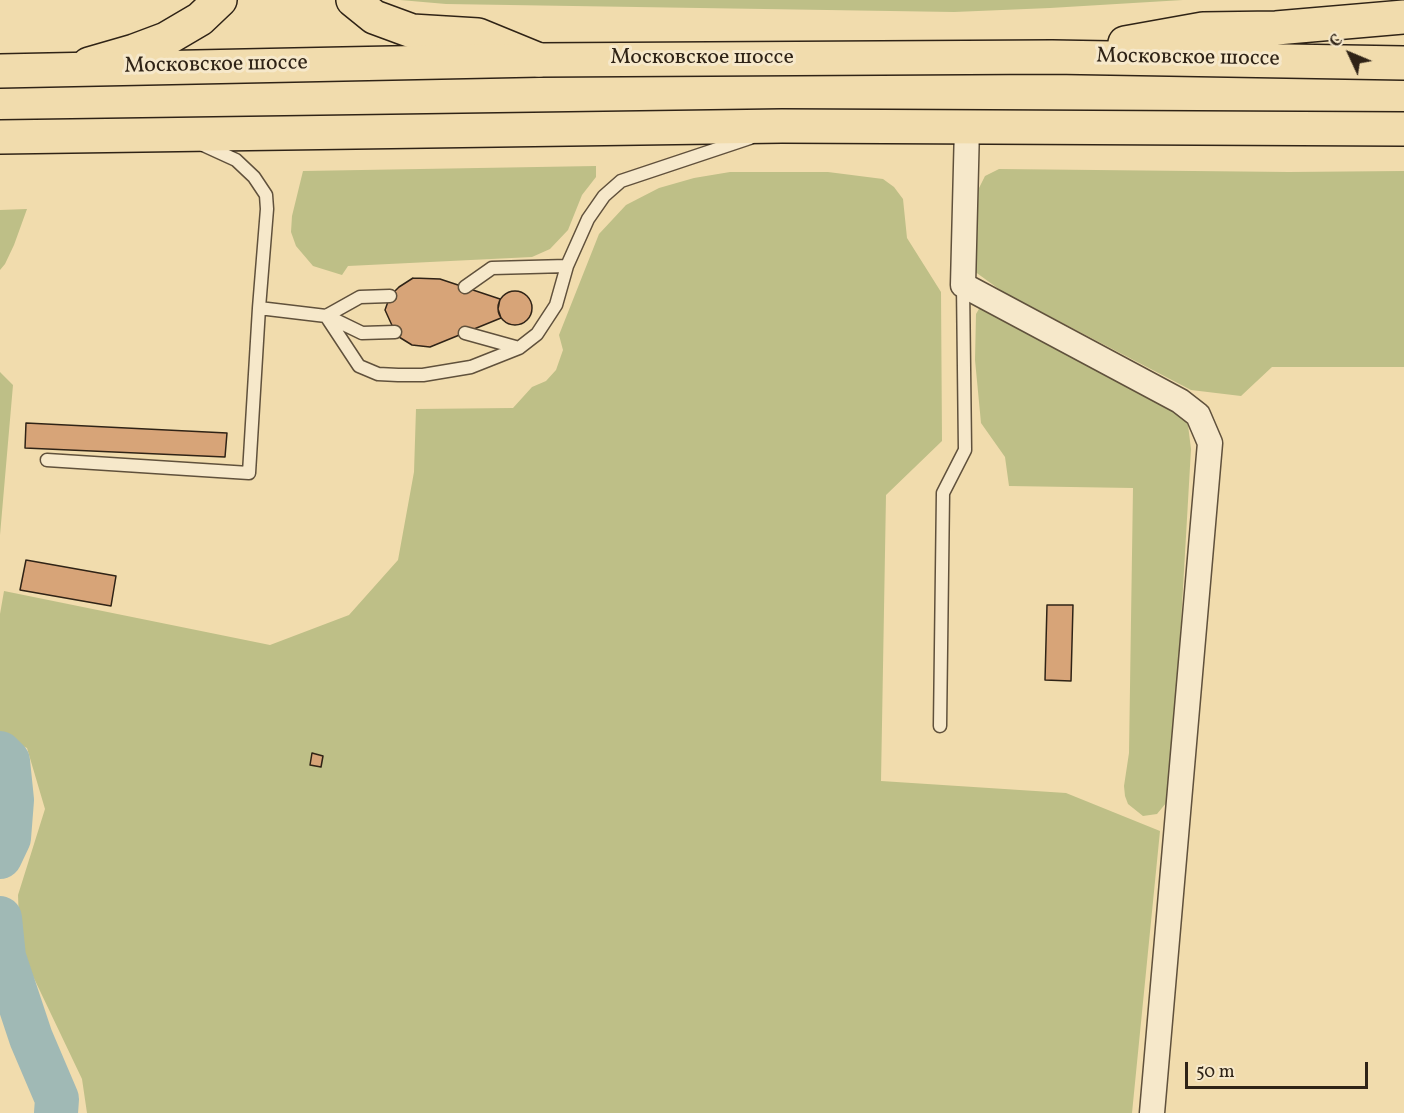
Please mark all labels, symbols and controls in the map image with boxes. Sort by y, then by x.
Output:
north arrow [1320,24,1380,84]
text: С [1326,30,1349,53]
street label: Московское шоссе [1096,44,1280,74]
street label: Московское шоссе [610,46,794,72]
street label: Московское шоссе [124,51,308,81]
scale bar [1188,1050,1371,1088]
text: 50 m [1196,1060,1235,1085]

